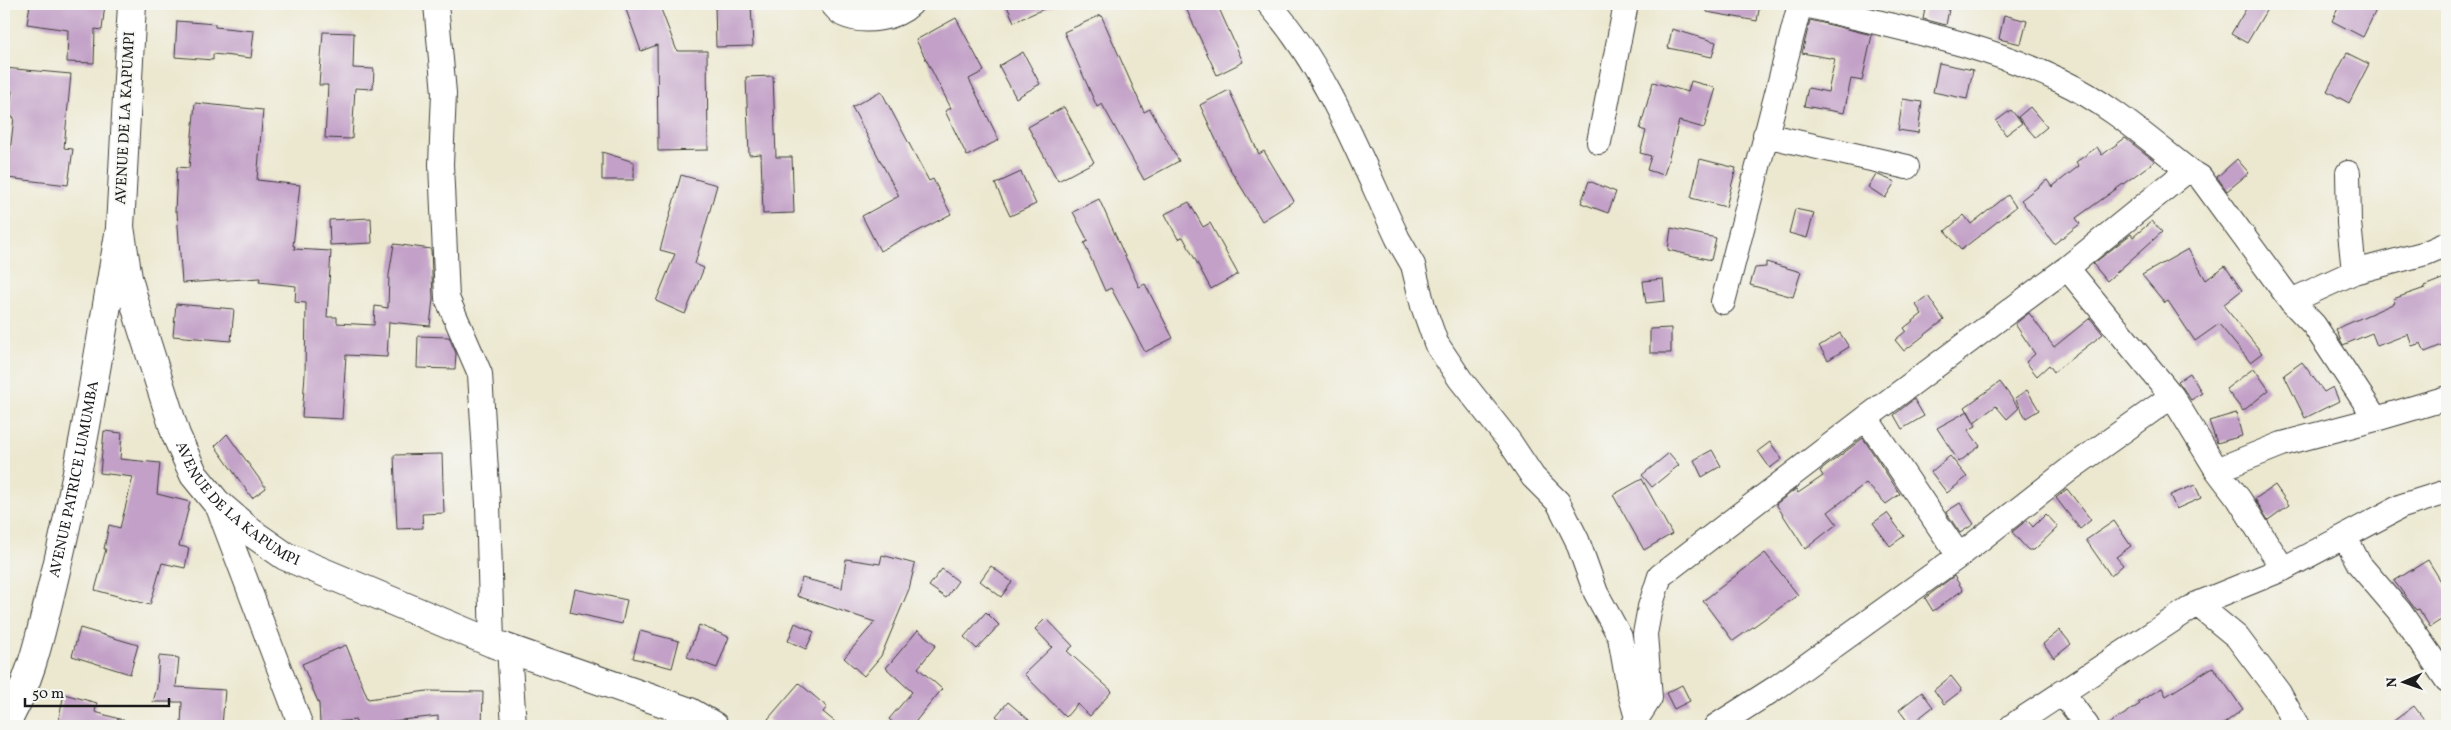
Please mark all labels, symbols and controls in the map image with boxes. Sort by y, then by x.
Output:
street label: AVENUE DE LA KAPUMPI [111,31,141,205]
street label: AVENUE PATRICE LUMUMBA [44,379,104,580]
street label: AVENUE DE LA KAPUMPI [170,438,303,572]
north arrow [2378,658,2428,708]
scale bar [25,675,169,707]
text: N [2383,677,2402,688]
text: 50 m [32,684,64,705]

